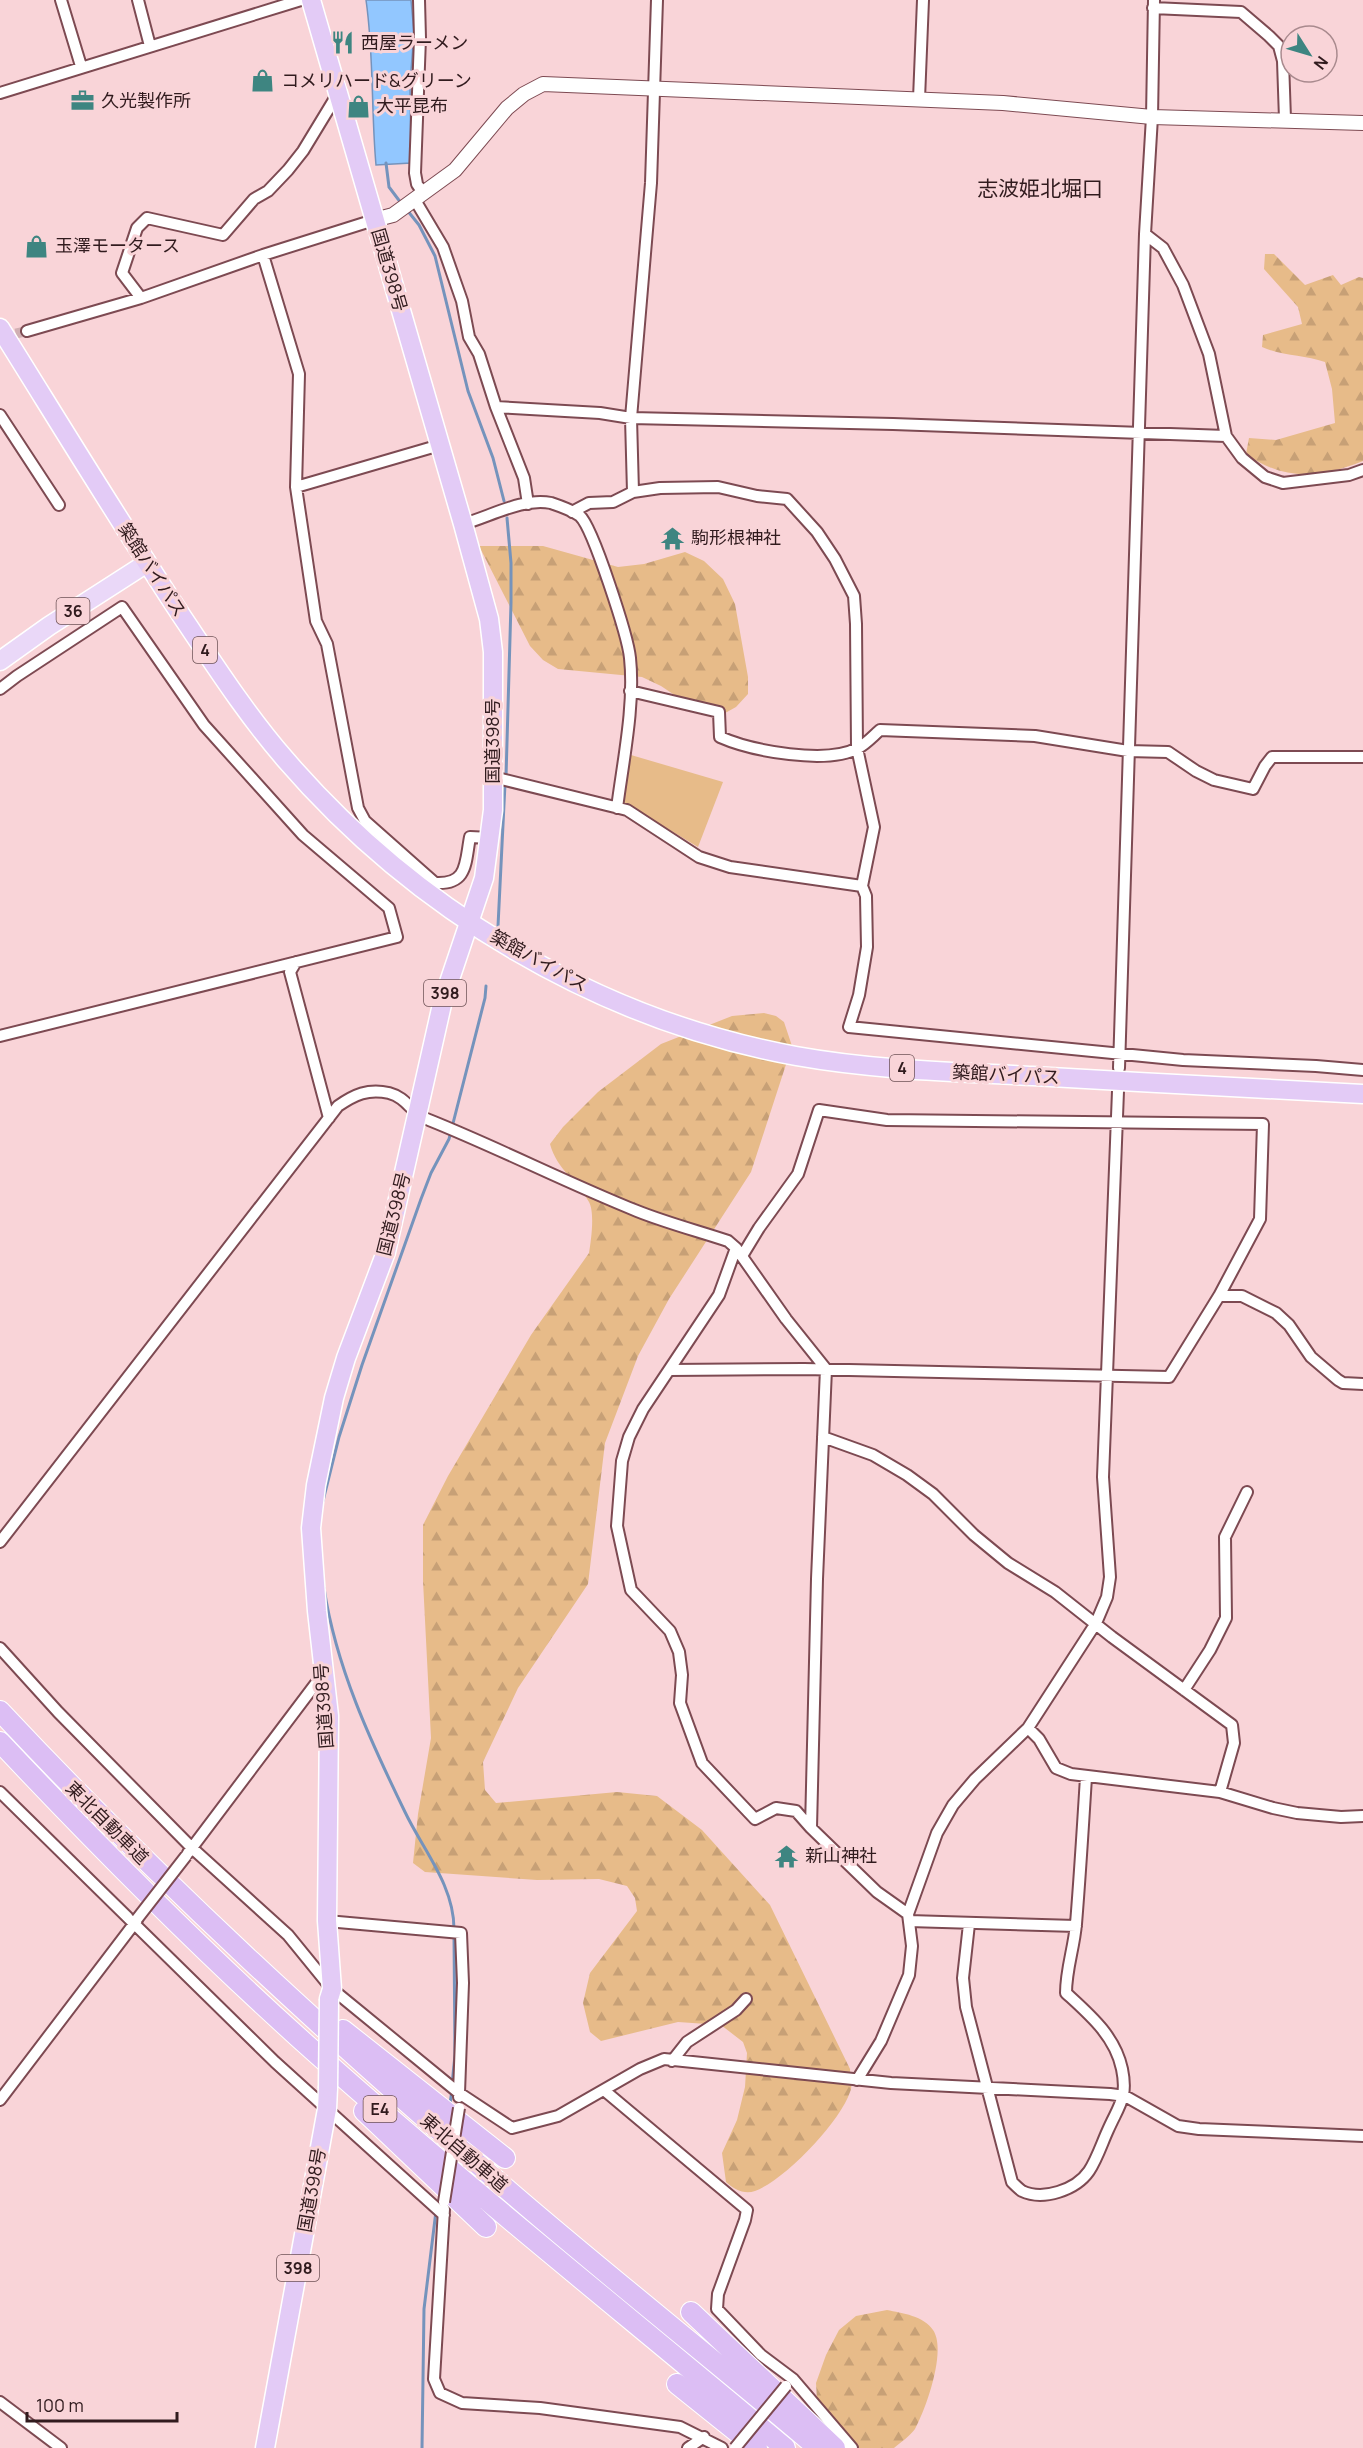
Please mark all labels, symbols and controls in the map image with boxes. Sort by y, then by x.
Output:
north arrow [1279,24,1339,84]
restaurant icon: 西屋ラーメン [330,30,356,56]
place label: 西屋ラーメン [361,30,468,54]
text: N [1309,52,1333,74]
shop icon: コメリハード&グリーン [250,68,276,94]
place label: コメリハード&グリーン [281,68,472,92]
office icon: 久光製作所 [70,88,96,114]
place label: 久光製作所 [101,88,191,112]
shop icon: 大平昆布 [345,93,371,119]
place label: 大平昆布 [376,93,448,117]
district label: 志波姫北堀口 [977,174,1103,202]
street label: 国道398号 [367,225,413,314]
shop icon: 玉澤モータース [24,233,50,259]
place label: 玉澤モータース [55,233,180,257]
street label: 築館バイパス [113,518,192,621]
temple icon: 駒形根神社 [660,525,686,551]
place label: 駒形根神社 [691,525,781,549]
road number: 36 [56,598,90,624]
road number: 4 [193,637,217,663]
street label: 国道398号 [480,698,504,784]
street label: 築館バイパス [487,924,592,997]
road number: 398 [424,980,466,1006]
road number: 4 [890,1055,914,1081]
street label: 築館バイパス [952,1059,1060,1089]
street label: 国道398号 [371,1169,415,1258]
street label: 国道398号 [308,1663,338,1750]
street label: 東北自動車道 [61,1776,154,1869]
temple icon: 新山神社 [774,1843,800,1869]
place label: 新山神社 [805,1843,877,1867]
road number: E4 [364,2096,397,2122]
street label: 東北自動車道 [416,2108,513,2197]
street label: 国道398号 [292,2146,330,2234]
road number: 398 [277,2255,319,2281]
scale bar [27,2385,177,2423]
text: 100 m [36,2393,84,2417]

